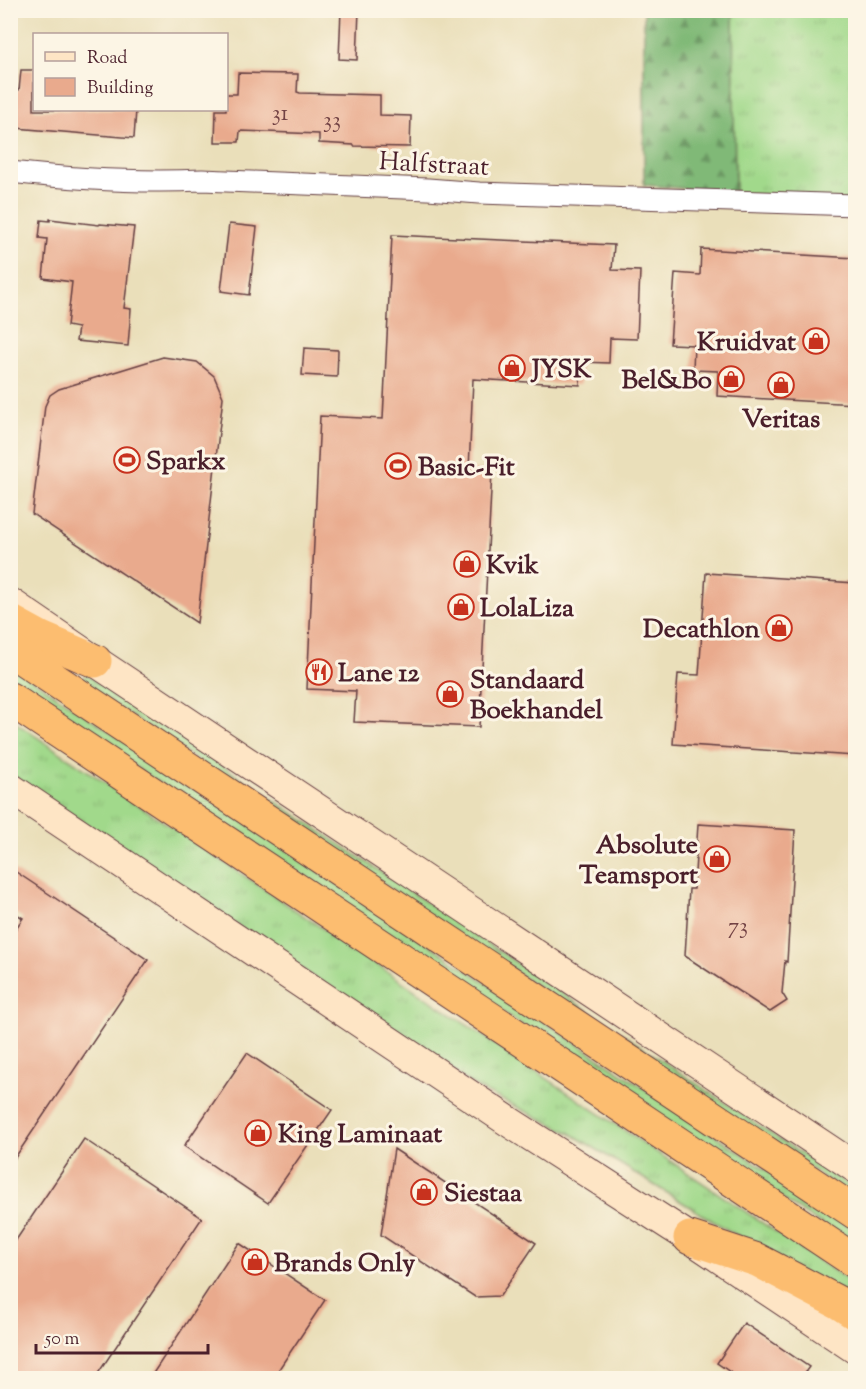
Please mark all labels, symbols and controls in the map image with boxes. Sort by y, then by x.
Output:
legend [33,33,228,111]
text: Road [87,46,127,72]
text: Building [87,76,153,102]
house number: 31 [272,99,289,131]
house number: 33 [323,106,341,138]
street label: Halfstraat [378,144,490,187]
place label: Kruidvat [697,325,796,362]
shop icon: Kruidvat [801,326,831,356]
place label: JYSK [530,352,592,389]
shop icon: JYSK [497,353,527,383]
place label: Bel&Bo [621,363,712,400]
shop icon: Bel&Bo [716,364,746,394]
shop icon: Veritas [766,370,796,400]
place label: Veritas [742,402,820,439]
place label: Sparkx [146,444,226,481]
sports icon: Sparkx [112,445,142,475]
place label: Basic-Fit [418,450,515,487]
sports icon: Basic-Fit [383,451,413,481]
place label: Kvik [486,548,539,585]
shop icon: Kvik [452,549,482,579]
place label: LolaLiza [480,591,574,628]
shop icon: LolaLiza [446,592,476,622]
place label: Decathlon [643,612,761,649]
shop icon: Decathlon [764,613,794,643]
place label: Lane 12 [338,656,420,693]
restaurant icon: Lane 12 [304,657,334,687]
place label: Standaard Boekhandel [470,663,604,730]
shop icon: Standaard Boekhandel [435,679,465,709]
place label: Absolute Teamsport [579,828,698,895]
shop icon: Absolute Teamsport [702,844,732,874]
house number: 73 [728,912,748,944]
place label: King Laminaat [278,1117,442,1154]
shop icon: King Laminaat [243,1118,273,1148]
place label: Siestaa [444,1176,522,1213]
shop icon: Siestaa [409,1177,439,1207]
place label: Brands Only [274,1246,415,1283]
shop icon: Brands Only [240,1247,270,1277]
scale bar [36,1317,208,1355]
text: 50 m [44,1327,80,1353]

